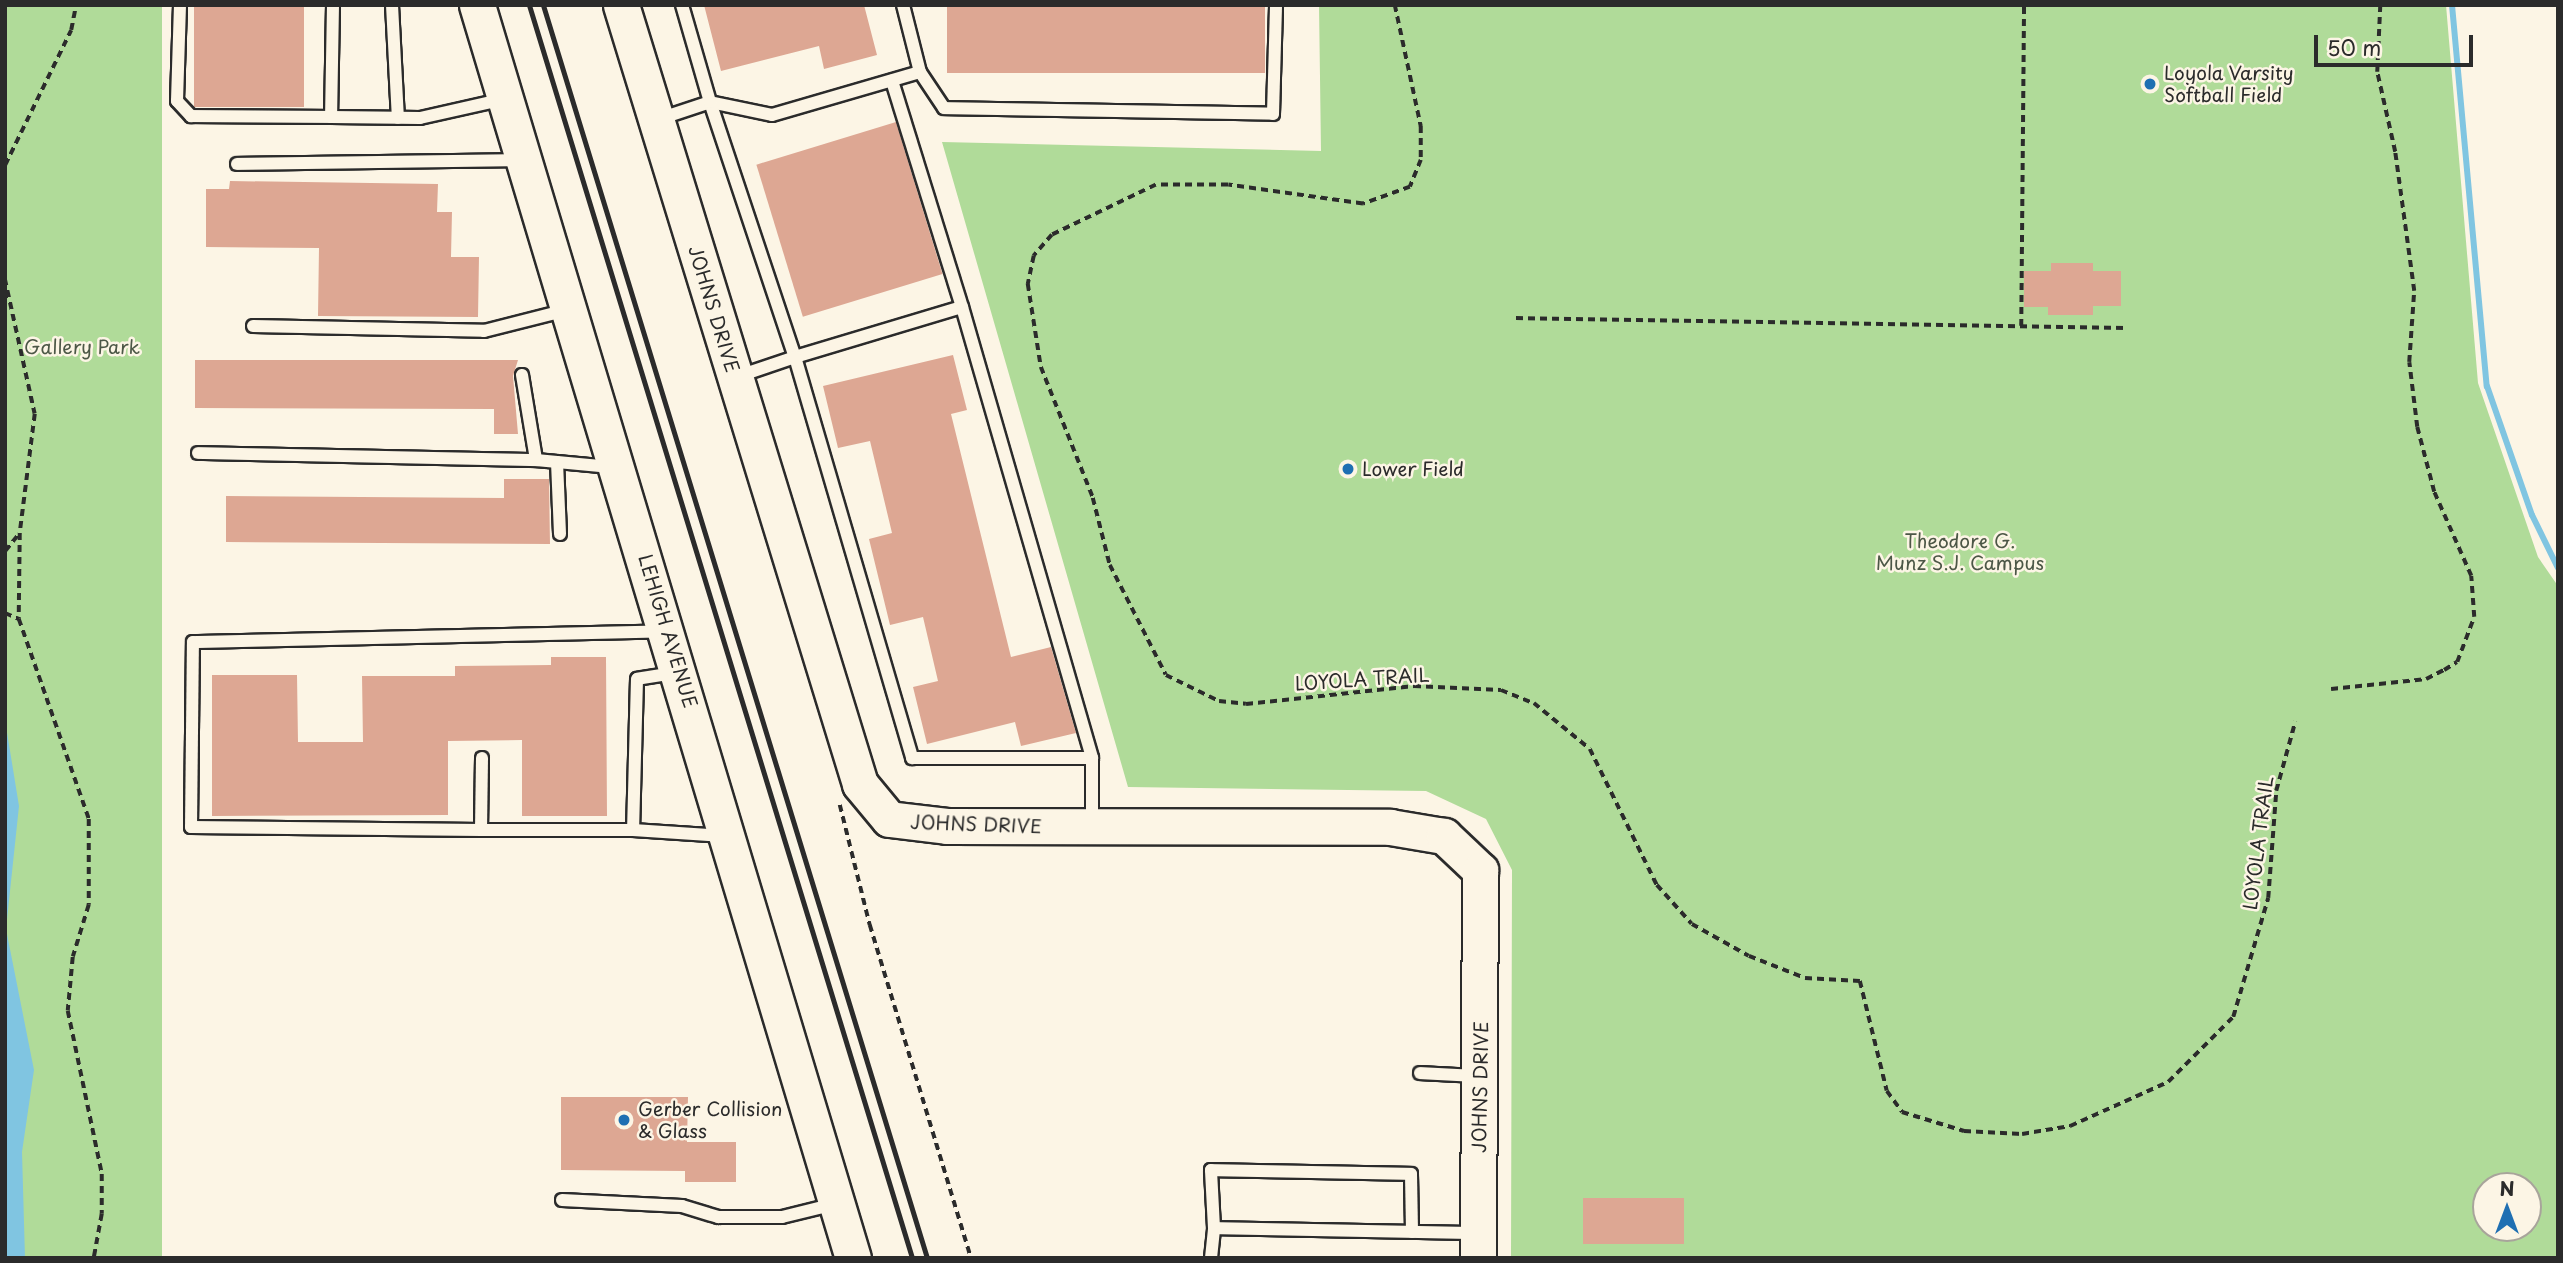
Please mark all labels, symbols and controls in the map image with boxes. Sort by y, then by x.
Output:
scale bar [2318,21,2477,65]
text: 50 m [2327,31,2381,63]
place label: Loyola Varsity Softball Field [2164,62,2295,106]
marker: Loyola Varsity Softball Field [2142,76,2158,92]
street label: JOHNS DRIVE [684,243,744,375]
park label: Gallery Park [24,336,140,358]
place label: Lower Field [1362,458,1464,480]
marker: Lower Field [1340,461,1356,477]
park label: Theodore G. Munz S.J. Campus [1875,530,2045,574]
street label: LEHIGH AVENUE [634,551,702,711]
street label: LOYOLA TRAIL [1293,663,1431,695]
street label: LOYOLA TRAIL [2238,774,2278,912]
street label: JOHNS DRIVE [910,810,1042,838]
street label: JOHNS DRIVE [1467,1021,1493,1153]
place label: Gerber Collision & Glass [638,1098,785,1142]
marker: Gerber Collision & Glass [616,1112,632,1128]
north arrow [2472,1172,2542,1242]
text: N [2499,1174,2515,1202]

